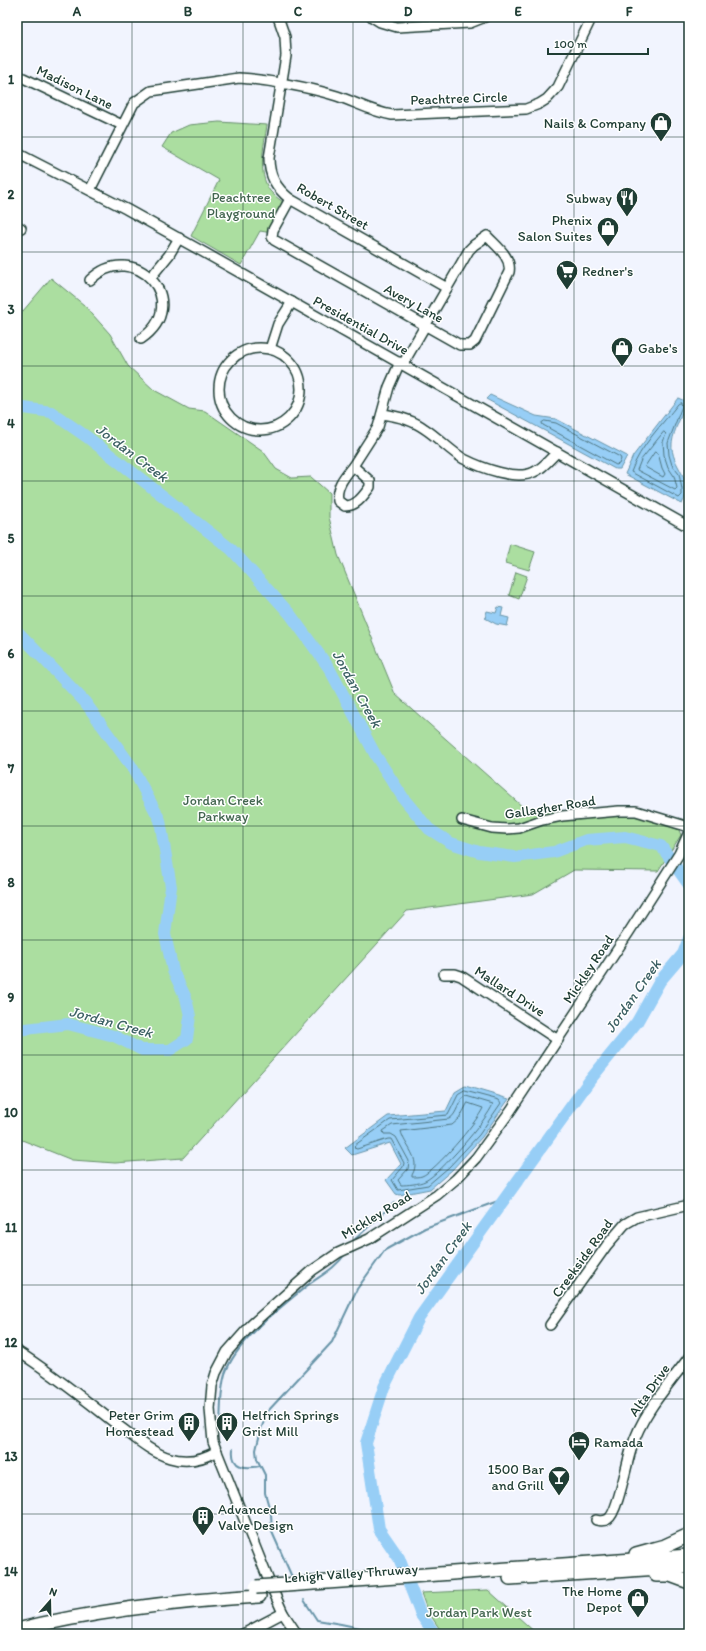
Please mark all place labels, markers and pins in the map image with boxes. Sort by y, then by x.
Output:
shop icon: Nails & Company [648,110,674,143]
place label: Nails & Company [544,115,646,132]
restaurant icon: Subway [614,185,640,218]
place label: Subway [566,190,612,207]
place label: Phenix Salon Suites [518,212,592,245]
shop icon: Phenix Salon Suites [595,215,621,248]
supermarket icon: Redner's [554,258,580,291]
place label: Redner's [582,263,633,280]
shop icon: Gabe's [609,335,635,368]
place label: Gabe's [638,340,678,357]
place label: Peter Grim Homestead [105,1407,174,1440]
place label: Helfrich Springs Grist Mill [242,1407,339,1440]
building icon: Peter Grim Homestead [176,1410,202,1443]
building icon: Helfrich Springs Grist Mill [214,1410,240,1443]
hotel icon: Ramada [566,1429,592,1462]
place label: Ramada [594,1434,644,1451]
place label: 1500 Bar and Grill [488,1461,544,1494]
bar icon: 1500 Bar and Grill [546,1464,572,1497]
place label: Advanced Valve Design [218,1501,294,1534]
building icon: Advanced Valve Design [190,1504,216,1537]
place label: The Home Depot [562,1583,622,1616]
shop icon: The Home Depot [625,1586,651,1619]

